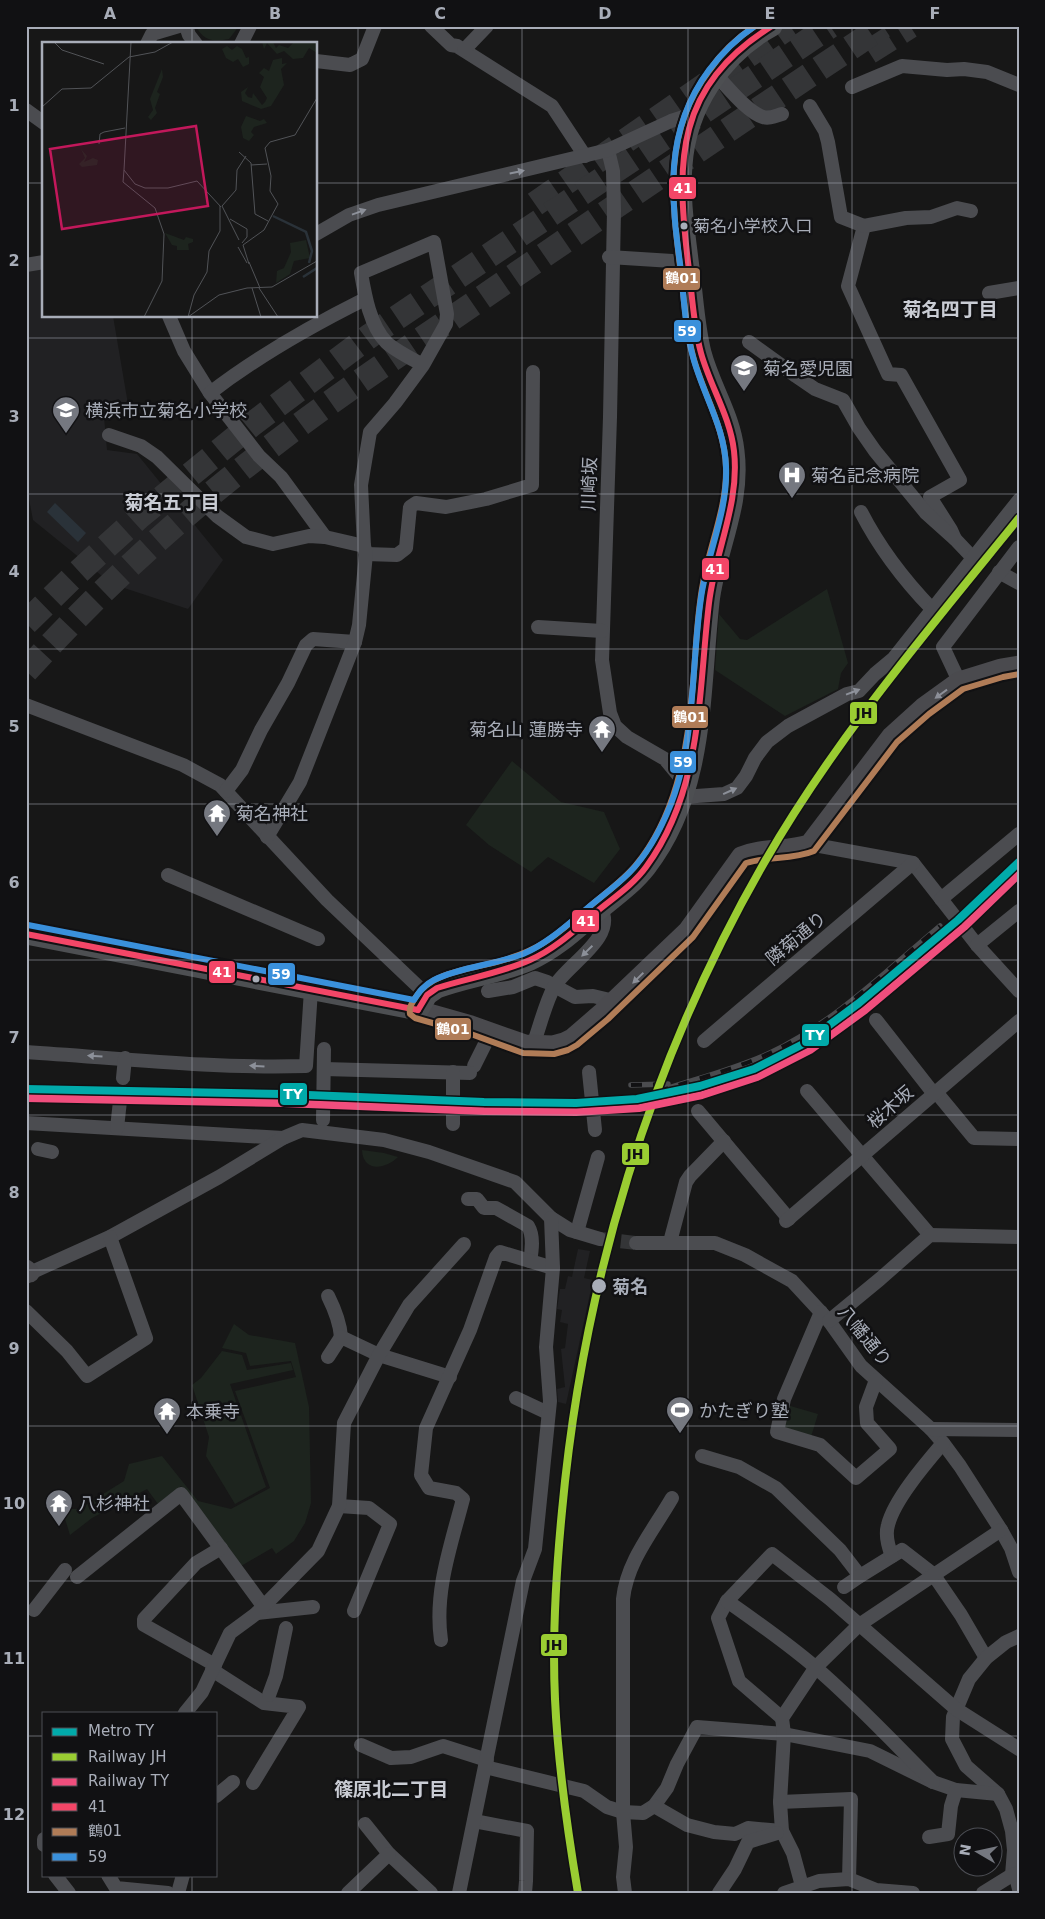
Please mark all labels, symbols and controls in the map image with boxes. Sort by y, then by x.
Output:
text: A [104,4,117,23]
text: B [269,4,281,23]
text: C [434,4,446,23]
text: D [598,4,612,23]
text: E [765,4,775,23]
text: F [930,4,940,23]
inset map [42,42,318,318]
text: 1 [8,96,20,115]
one-way arrow [509,168,524,176]
line badge: 41 [668,176,697,200]
text: 41 [673,180,693,196]
one-way arrow [352,208,367,215]
place label: 菊名小学校入口 [693,216,812,236]
marker: 菊名小学校入口 [679,221,689,231]
text: 2 [8,251,20,270]
line badge: 鶴01 [662,267,701,291]
text: 鶴01 [665,270,699,286]
district label: 菊名四丁目 [902,298,998,320]
line badge: 59 [673,319,702,343]
text: 59 [677,323,697,339]
school or university icon: 菊名愛児園 [729,353,759,392]
place label: 菊名愛児園 [763,358,853,379]
school or university icon: 横浜市立菊名小学校 [51,395,81,434]
place label: 横浜市立菊名小学校 [85,400,247,421]
text: 3 [8,407,20,426]
street label: 川崎坂 [578,457,600,511]
hospital icon: 菊名記念病院 [777,460,807,499]
place label: 菊名記念病院 [811,465,919,486]
district label: 菊名五丁目 [124,491,220,513]
line badge: 41 [701,557,730,581]
text: 41 [705,561,725,577]
text: 4 [8,562,20,581]
one-way arrow [846,688,861,696]
one-way arrow [935,688,948,699]
line badge: JH [849,701,878,725]
line badge: 鶴01 [671,705,709,729]
text: JH [855,705,872,721]
text: 鶴01 [673,709,707,725]
temple icon: 菊名山 蓮勝寺 [587,714,617,753]
text: 5 [8,717,20,736]
place label: 菊名山 蓮勝寺 [469,719,583,740]
line badge: 59 [669,750,697,774]
text: 59 [673,754,693,770]
one-way arrow [723,786,737,794]
temple icon: 菊名神社 [202,798,232,837]
place label: 菊名神社 [236,803,308,824]
text: 6 [8,873,20,892]
street label: 隣菊通り [762,907,830,969]
line badge: 41 [571,909,600,933]
text: 41 [576,913,596,929]
one-way arrow [582,945,594,957]
line badge: 41 [208,960,236,984]
line badge: 59 [267,962,296,986]
text: 41 [212,964,232,980]
text: 59 [271,966,291,982]
one-way arrow [632,972,644,984]
unlabelled marker [251,974,261,984]
line badge: 鶴01 [434,1017,472,1041]
text: 鶴01 [436,1021,470,1037]
line badge: TY [801,1023,830,1047]
text: TY [805,1027,826,1043]
text: 7 [8,1028,20,1047]
one-way arrow [87,1052,103,1060]
one-way arrow [249,1062,265,1070]
street label: 桜木坂 [863,1081,917,1133]
line badge: TY [279,1082,308,1106]
text: TY [283,1086,304,1102]
line badge: JH [621,1142,650,1166]
text: JH [626,1146,643,1162]
text: 8 [8,1183,20,1202]
place label: 菊名 [612,1276,648,1297]
marker: 菊名 [590,1277,608,1295]
street label: 八幡通り [834,1301,896,1371]
text: 9 [8,1339,20,1358]
sports icon: かたぎり塾 [665,1395,695,1434]
temple icon: 本乗寺 [152,1396,182,1435]
place label: かたぎり塾 [699,1400,789,1421]
place label: 本乗寺 [186,1401,240,1422]
temple icon: 八杉神社 [44,1488,74,1527]
place label: 八杉神社 [78,1493,150,1514]
text: 10 [3,1494,25,1513]
line badge: JH [540,1633,568,1657]
text: JH [545,1637,562,1653]
text: 11 [3,1649,25,1668]
legend [42,1712,218,1876]
text: Metro TY [88,1722,155,1740]
text: Railway JH [88,1748,166,1766]
text: Railway TY [88,1772,170,1790]
district label: 篠原北二丁目 [334,1778,448,1800]
text: 41 [88,1798,107,1816]
text: 12 [3,1805,25,1824]
text: 鶴01 [88,1822,122,1840]
north arrow [952,1826,1002,1876]
text: N [956,1843,974,1857]
text: 59 [88,1848,107,1866]

